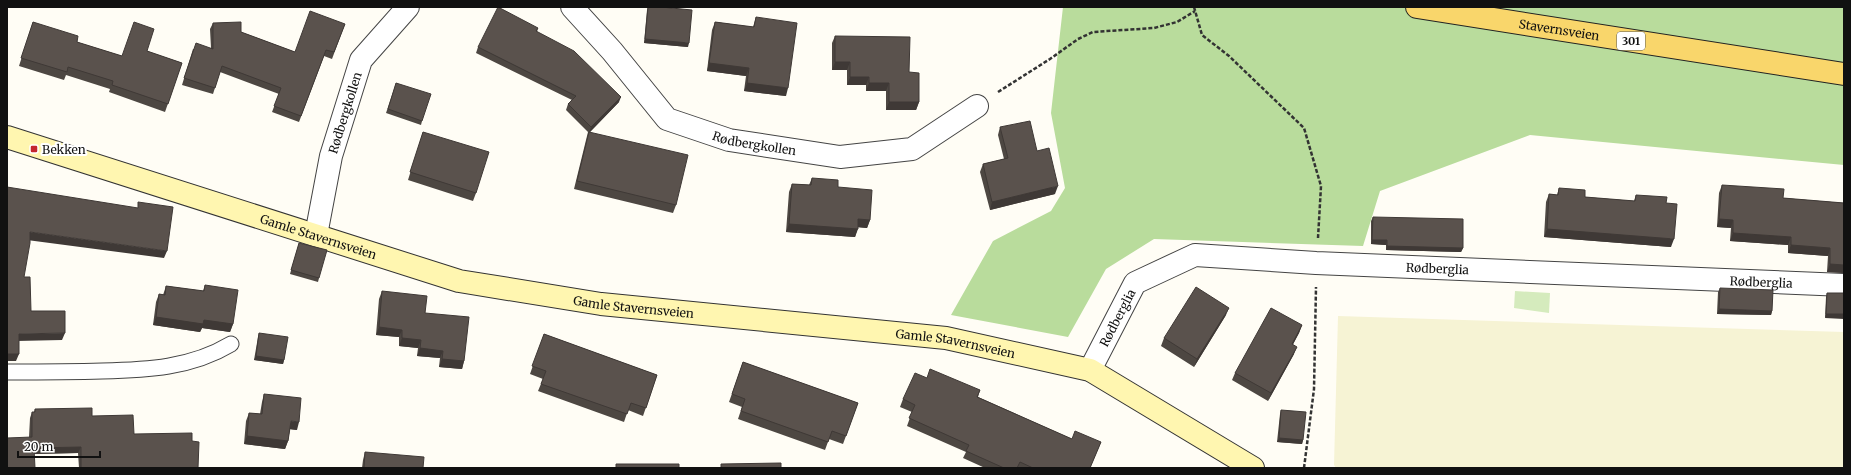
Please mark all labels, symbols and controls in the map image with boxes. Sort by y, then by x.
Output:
street label: Stavernsveien [1518,16,1601,43]
road number: 301 [1617,32,1645,50]
street label: Rødbergkollen [325,70,364,155]
street label: Rødbergkollen [711,128,797,158]
place label: Bekken [42,142,86,157]
marker: Bekken [29,144,39,154]
street label: Gamle Stavernsveien [259,211,379,262]
street label: Rødberglia [1406,259,1470,277]
street label: Rødberglia [1729,273,1794,290]
street label: Rødberglia [1096,286,1138,349]
street label: Gamle Stavernsveien [572,292,695,321]
street label: Gamle Stavernsveien [895,326,1017,361]
scale bar [18,433,100,459]
text: 20 m [24,439,53,454]

